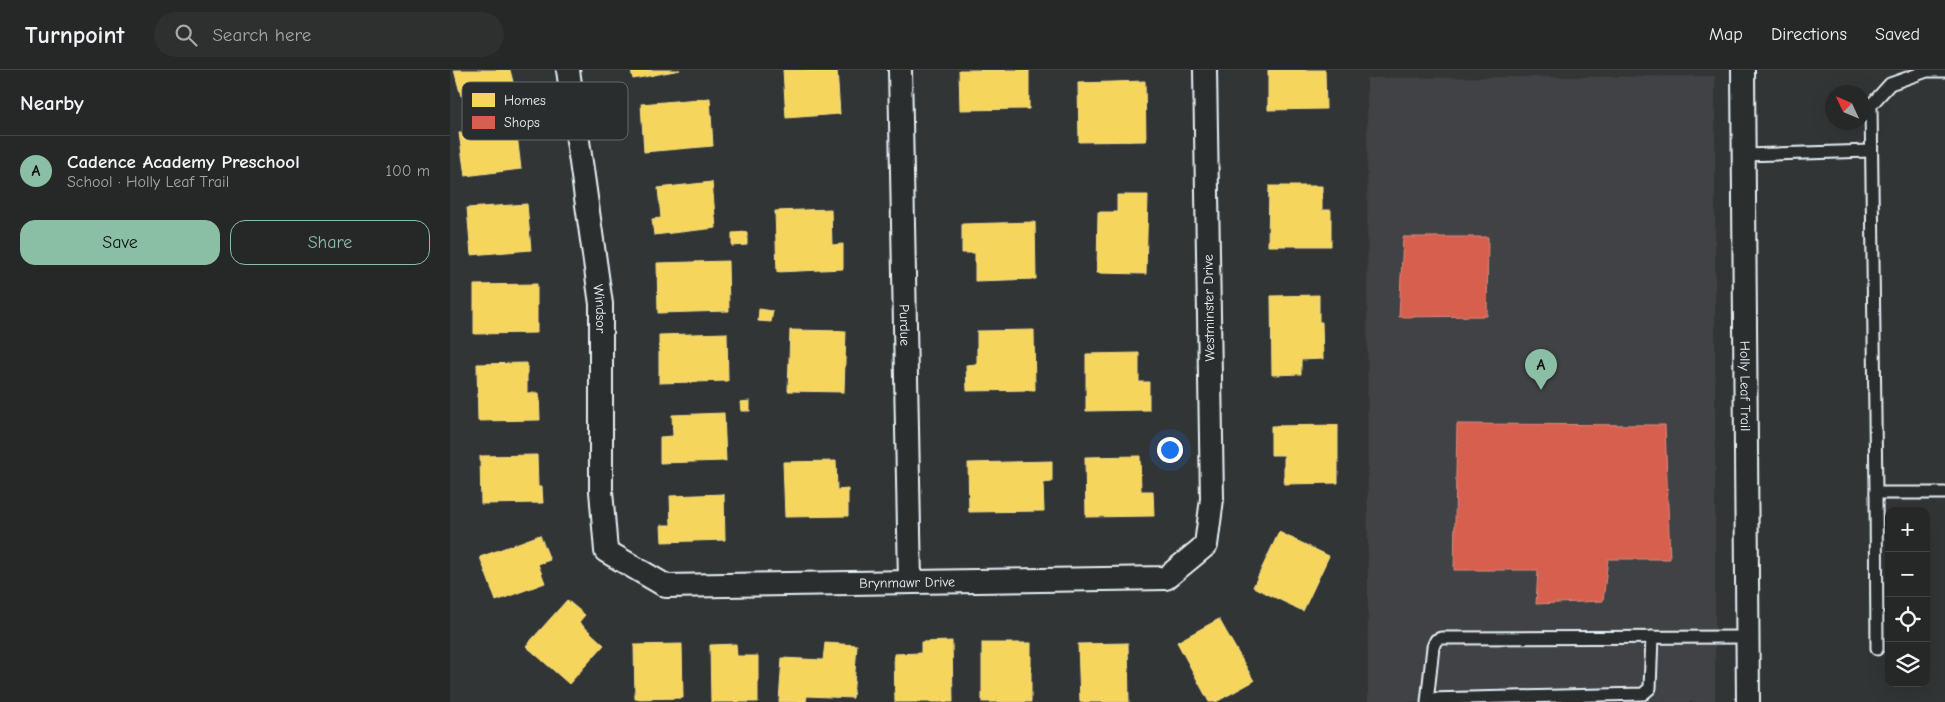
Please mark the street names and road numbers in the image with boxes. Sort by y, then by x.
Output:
street label: Westminster Drive [1200,254,1218,362]
street label: Windsor [590,283,610,334]
street label: Purdue [896,304,914,346]
street label: Holly Leaf Trail [1737,341,1754,431]
street label: Brynmawr Drive [859,573,955,591]

